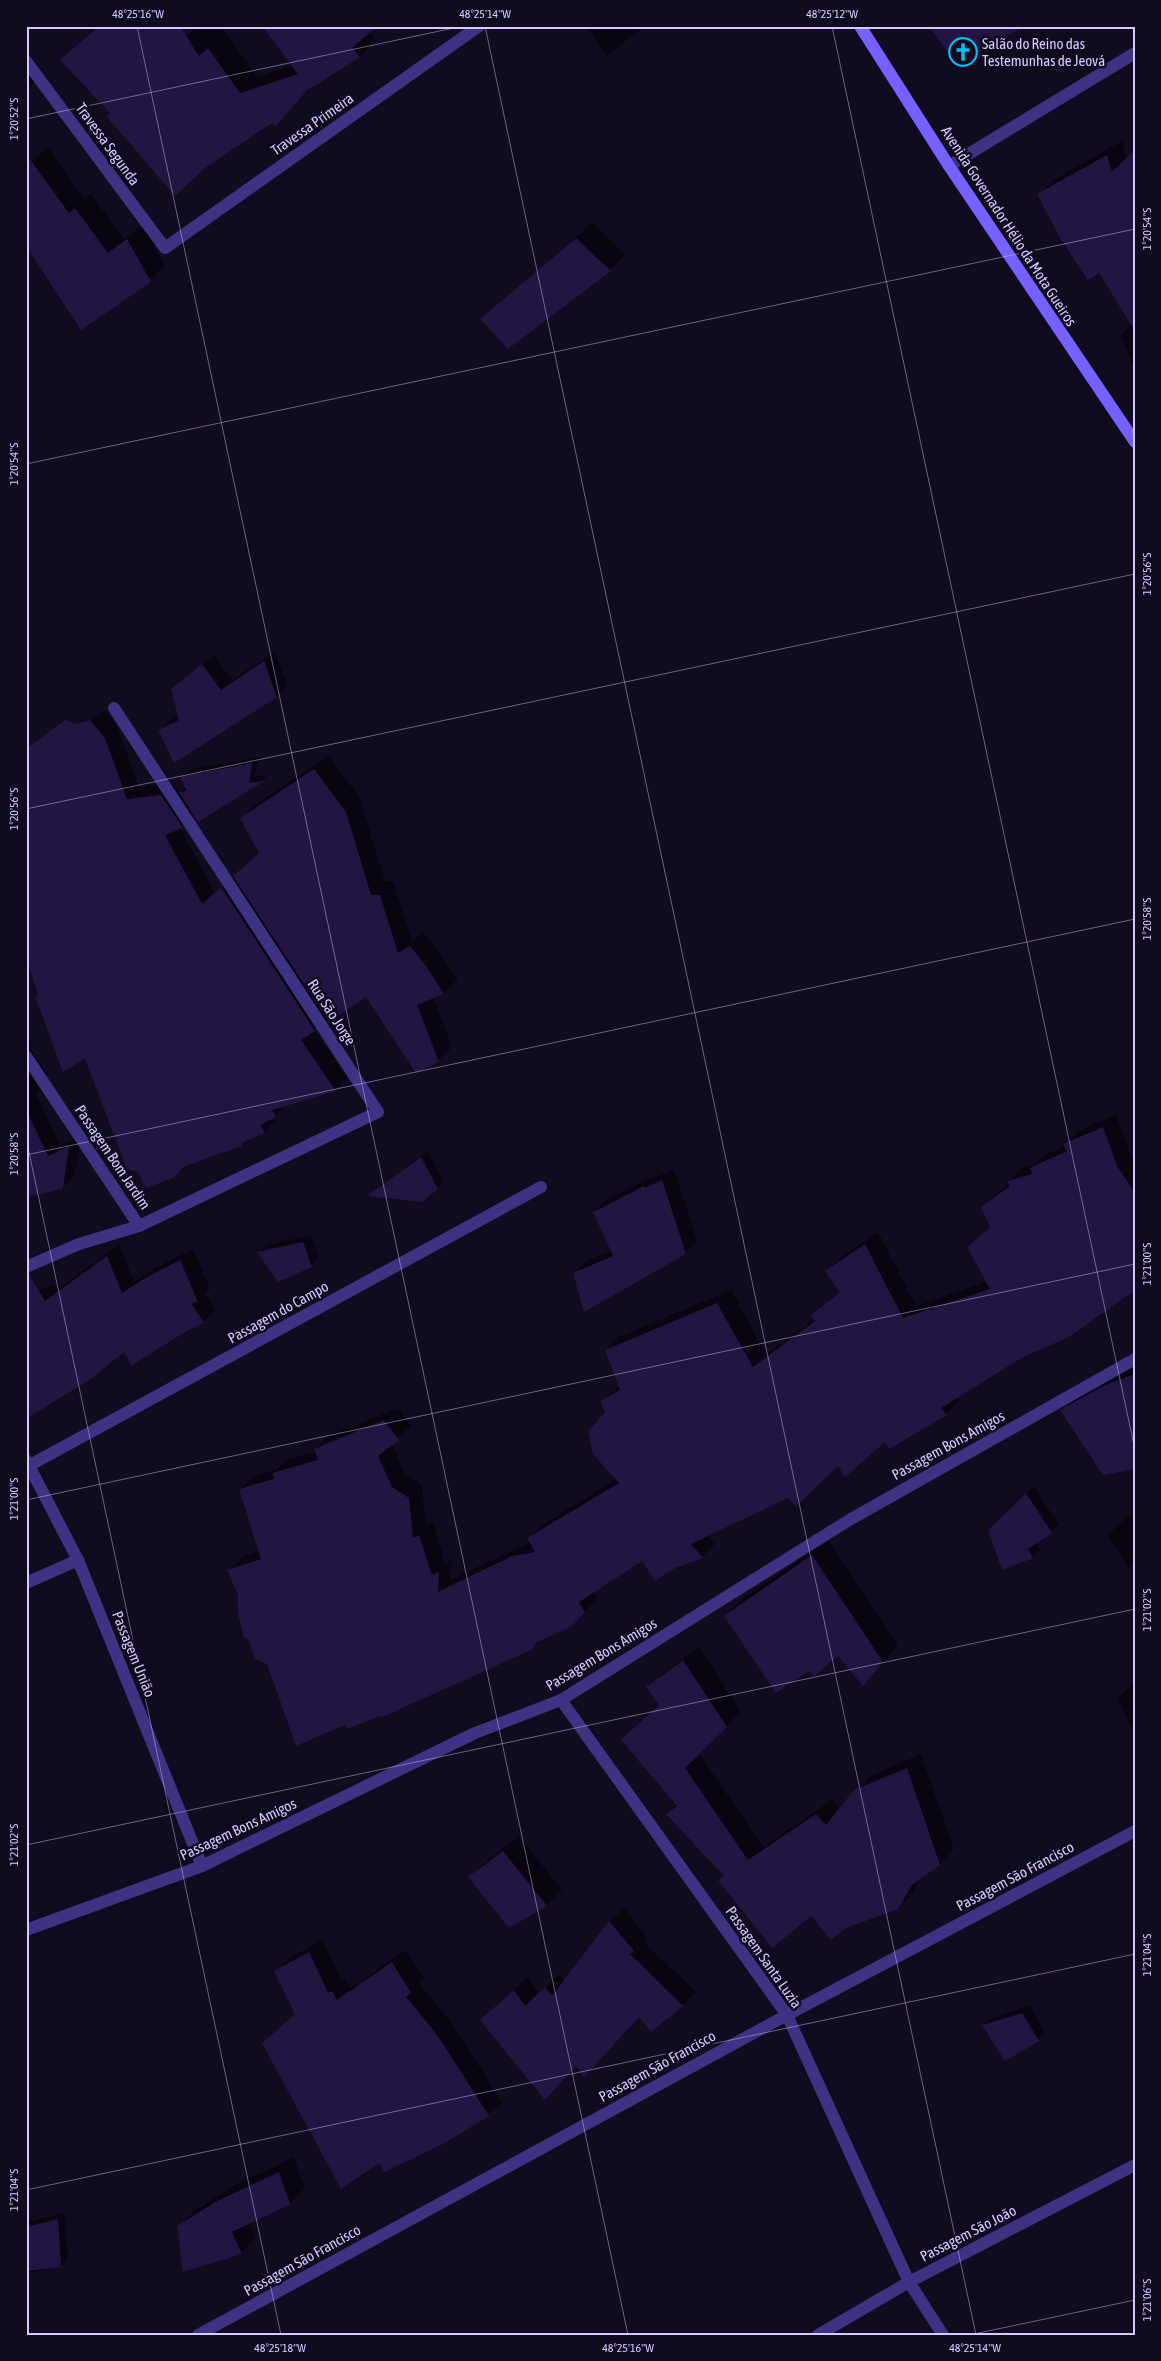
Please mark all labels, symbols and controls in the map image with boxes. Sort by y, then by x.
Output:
text: 48°25'16"W [112,7,164,21]
text: 48°25'14"W [459,7,511,21]
text: 48°25'12"W [806,7,858,21]
place label: Salão do Reino das Testemunhas de Jeová [982,35,1105,69]
church icon: Salão do Reino das Testemunhas de Jeová [948,37,978,67]
street label: Travessa Primeira [268,89,356,159]
text: 1°20'52"S [7,98,21,140]
street label: Travessa Segunda [72,100,144,188]
street label: Avenida Governador Hélio da Mota Gueiros [938,123,1080,329]
text: 1°20'54"S [1140,208,1154,250]
text: 1°20'54"S [7,443,21,485]
text: 1°20'56"S [1140,553,1154,595]
text: 1°20'56"S [7,788,21,830]
text: 1°20'58"S [1140,898,1154,940]
street label: Rua São Jorge [304,976,360,1048]
street label: Passagem Bom Jardim [72,1102,154,1212]
text: 1°20'58"S [7,1133,21,1175]
text: 1°21'00"S [1140,1243,1154,1285]
street label: Passagem do Campo [225,1277,331,1347]
street label: Passagem Bons Amigos [889,1407,1007,1483]
text: 1°21'00"S [7,1478,21,1520]
text: 1°21'02"S [1140,1589,1154,1631]
street label: Passagem União [109,1609,159,1699]
street label: Passagem Bons Amigos [542,1614,660,1694]
street label: Passagem Bons Amigos [177,1795,299,1863]
text: 1°21'02"S [7,1824,21,1866]
street label: Passagem São Francisco [953,1838,1077,1914]
street label: Passagem Santa Luzia [723,1903,805,2011]
text: 1°21'04"S [1140,1934,1154,1976]
street label: Passagem São Francisco [596,2027,718,2105]
text: 1°21'04"S [7,2169,21,2211]
street label: Passagem São João [917,2201,1019,2265]
street label: Passagem São Francisco [241,2221,363,2299]
text: 1°21'06"S [1140,2279,1154,2321]
text: 48°25'18"W [254,2341,306,2355]
text: 48°25'16"W [602,2341,654,2355]
text: 48°25'14"W [949,2341,1001,2355]

